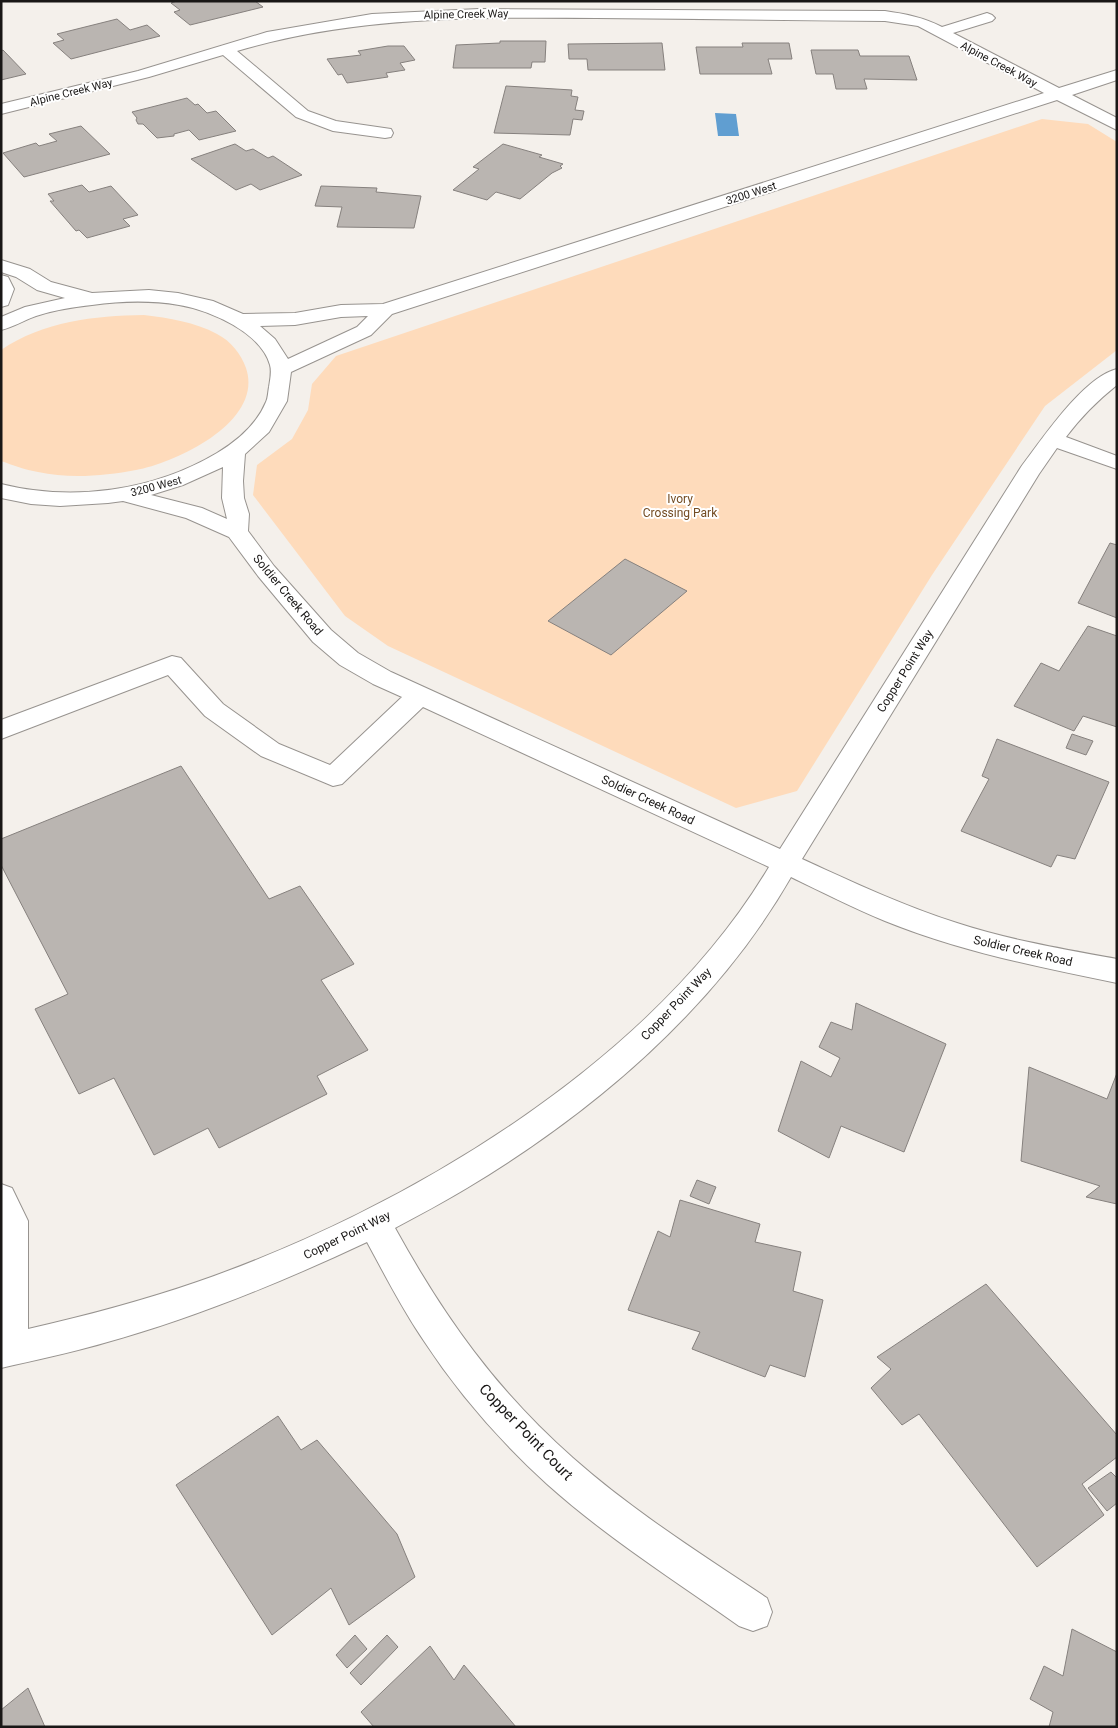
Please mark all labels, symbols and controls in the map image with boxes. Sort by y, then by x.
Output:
street label: Alpine Creek Way [424,7,509,22]
street label: Alpine Creek Way [958,39,1040,90]
street label: Alpine Creek Way [28,76,115,109]
street label: 3200 West [724,179,778,208]
street label: 3200 West [129,473,183,500]
park label: Ivory Crossing Park [643,492,718,520]
street label: Soldier Creek Road [250,552,326,638]
street label: Copper Point Way [874,627,936,715]
street label: Soldier Creek Road [599,772,697,828]
street label: Soldier Creek Road [972,933,1074,969]
street label: Copper Point Way [638,965,714,1043]
street label: Copper Point Way [301,1208,393,1262]
street label: Copper Point Court [475,1380,577,1484]

